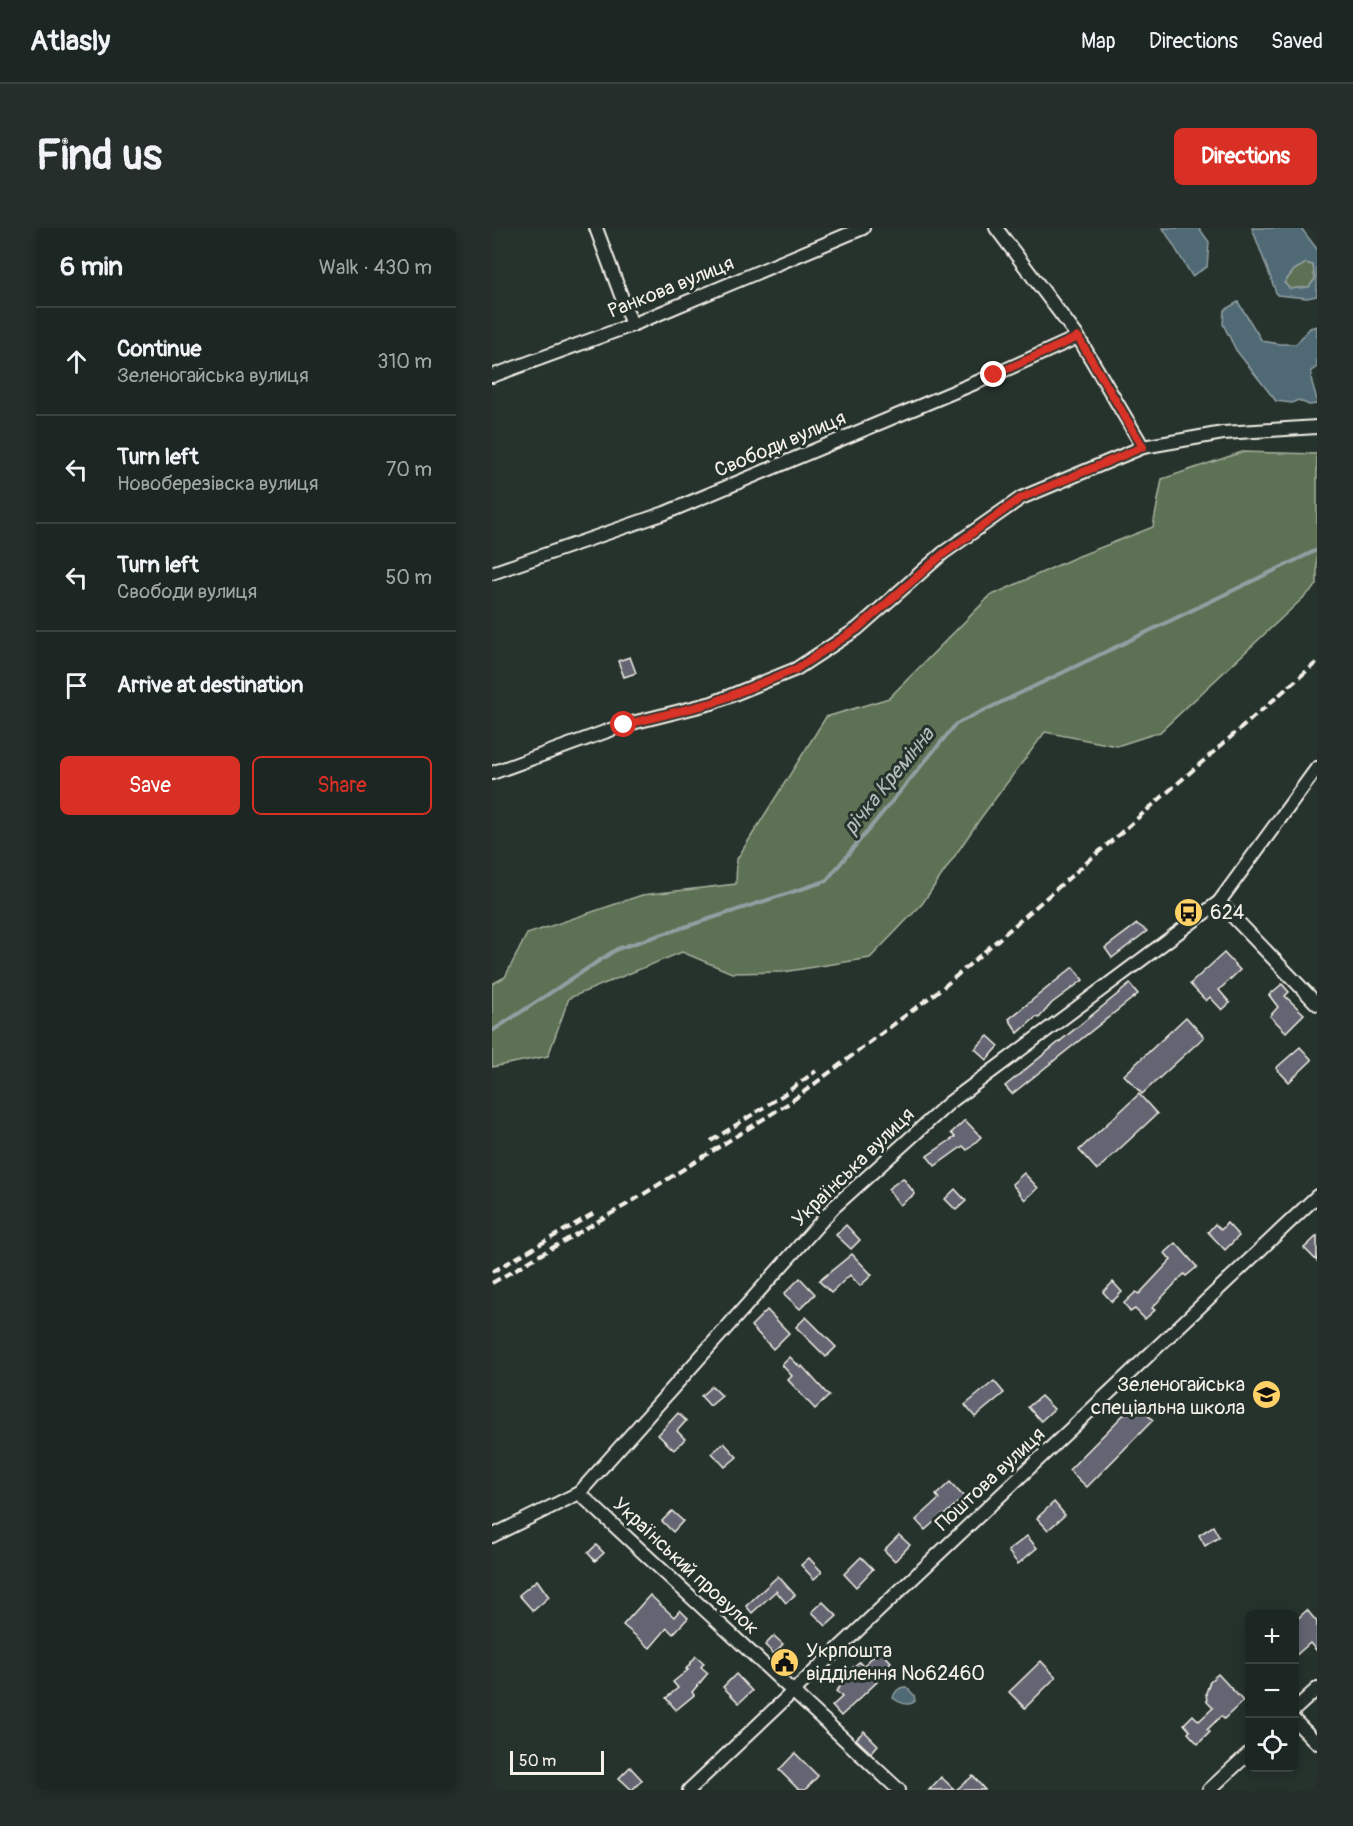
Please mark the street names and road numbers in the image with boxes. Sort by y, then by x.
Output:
street label: Ранкова вулиця [604,250,738,324]
street label: Свободи вулиця [711,405,849,483]
street label: Українська вулиця [786,1102,920,1232]
street label: Поштова вулиця [930,1422,1050,1536]
street label: Український провулок [608,1492,764,1640]

